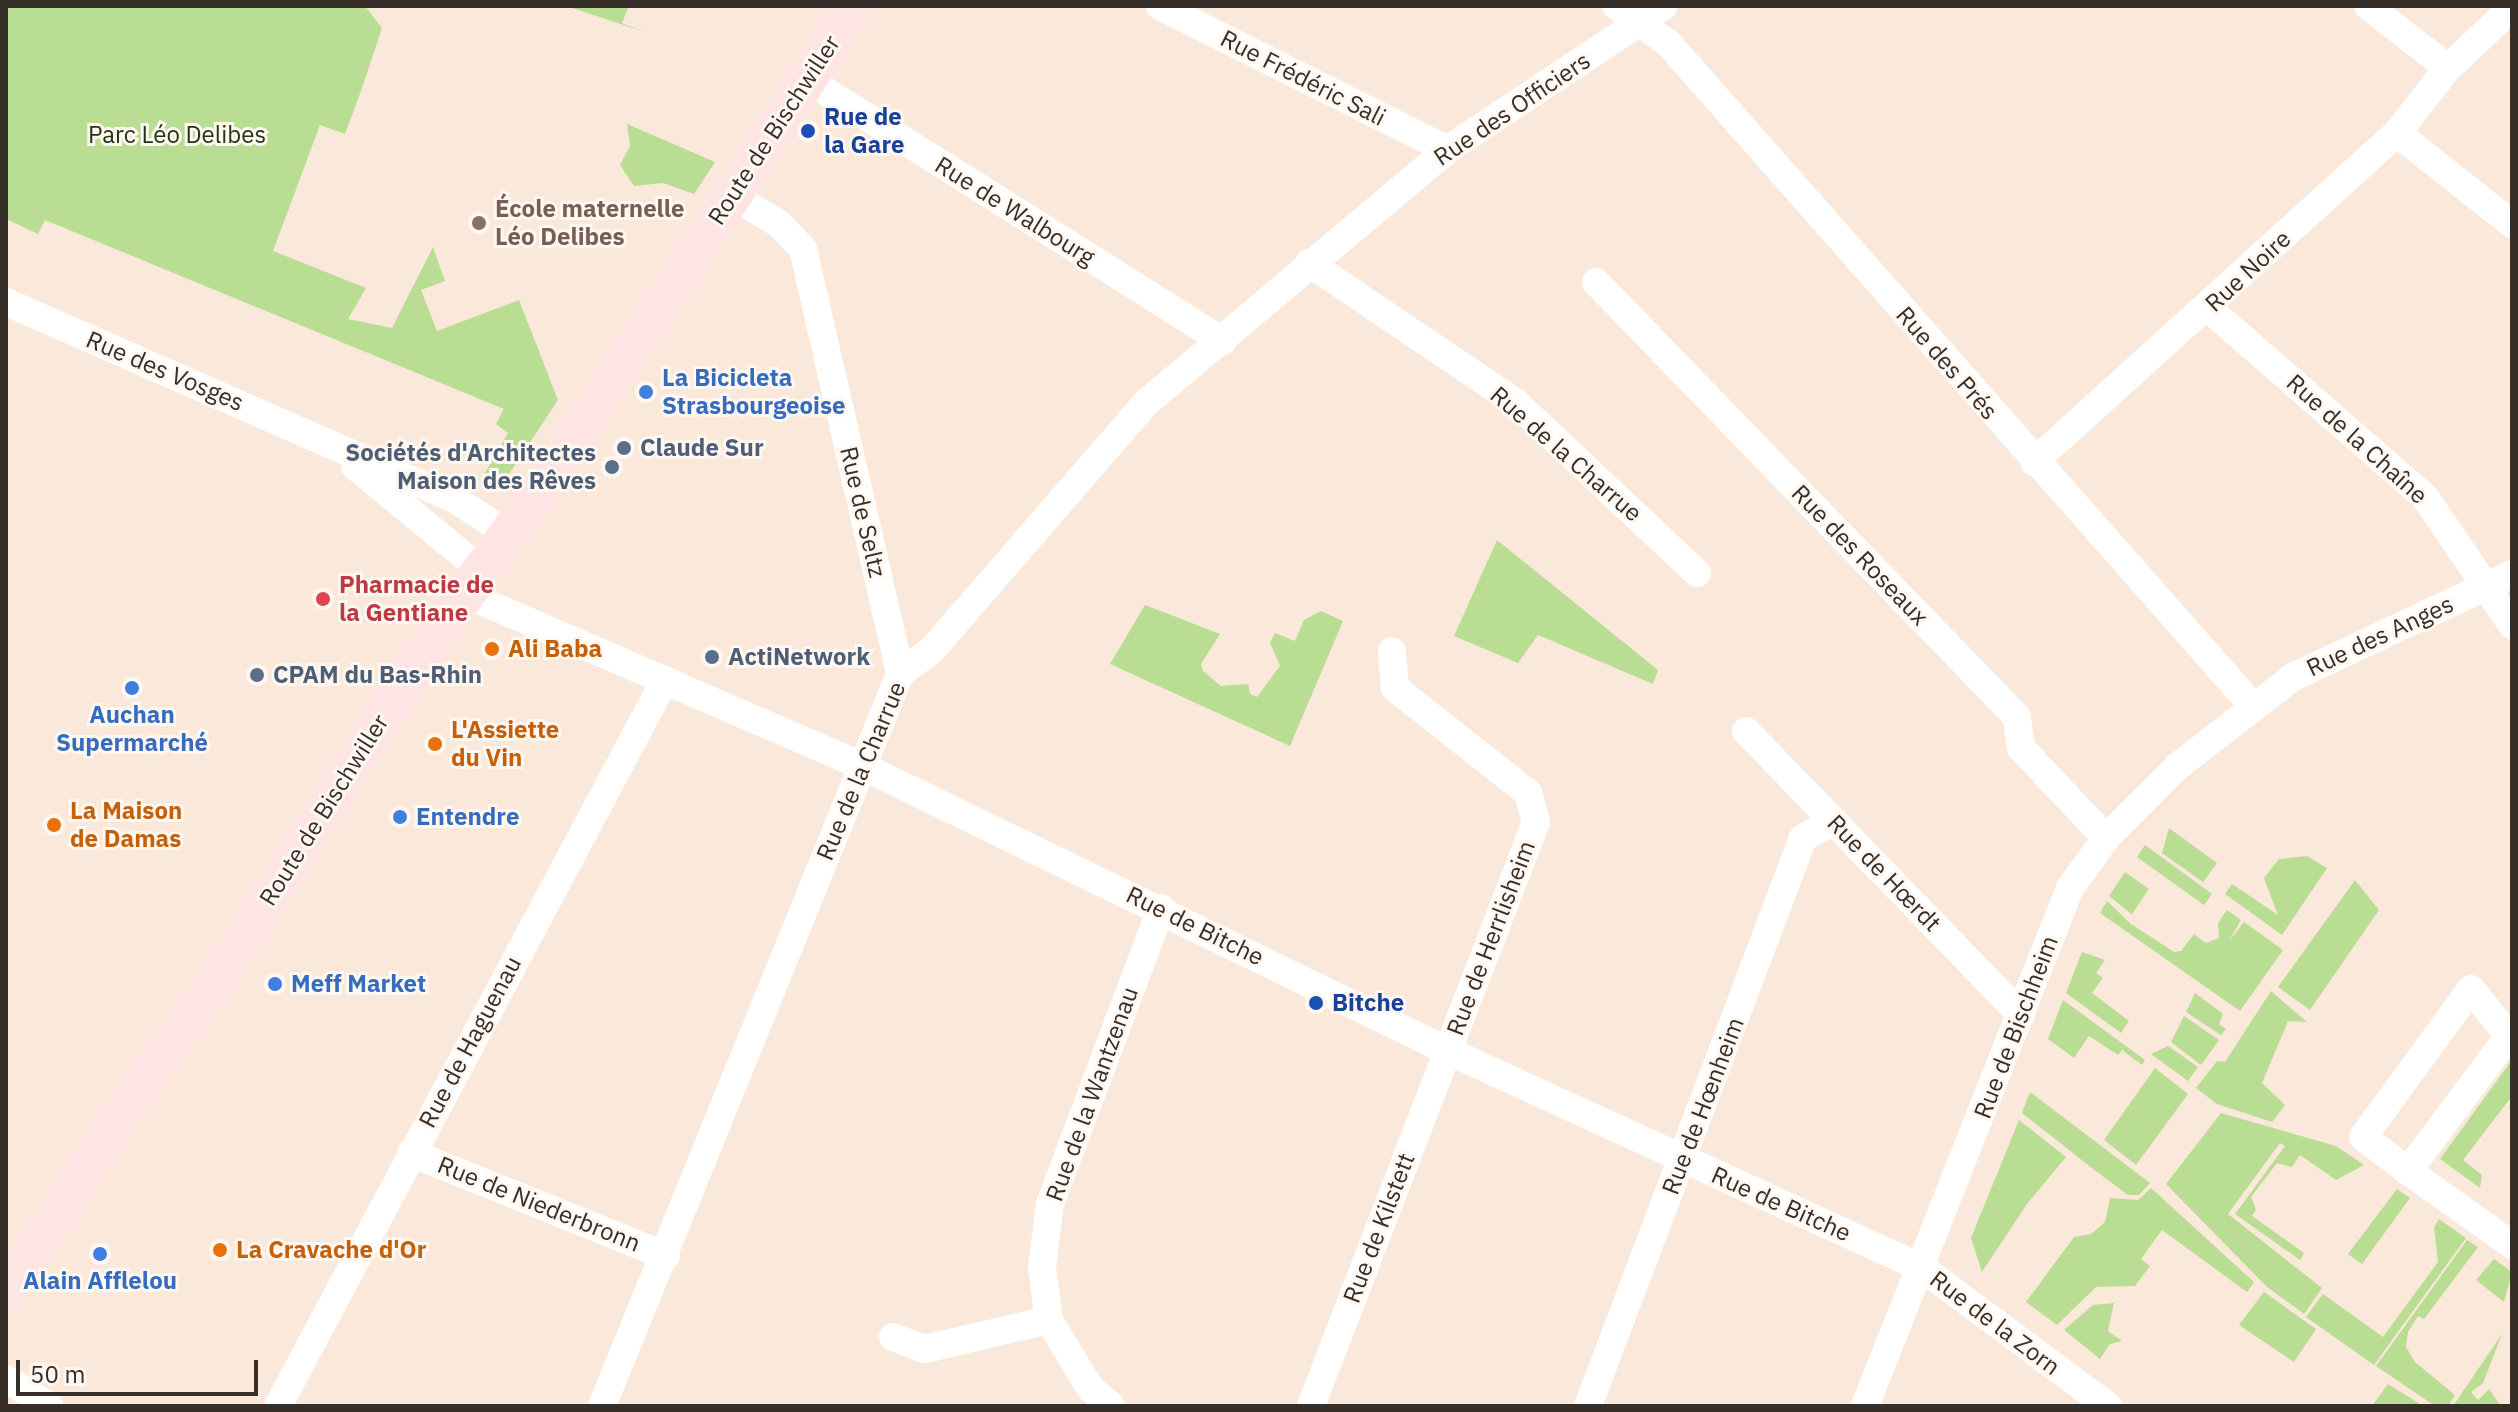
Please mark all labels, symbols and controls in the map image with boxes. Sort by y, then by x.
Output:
street label: Rue Frédéric Sali [1216,24,1390,132]
street label: Route de Bischwiller [702,30,846,230]
street label: Rue des Officiers [1428,46,1596,172]
place label: Rue de la Gare [824,103,905,159]
park label: Parc Léo Delibes [88,121,266,149]
marker: Rue de la Gare [799,122,817,140]
street label: Rue de Walbourg [930,150,1100,272]
place label: École maternelle Léo Delibes [495,195,684,251]
marker: École maternelle Léo Delibes [470,214,488,232]
street label: Rue Noire [2199,224,2297,318]
street label: Rue des Prés [1890,301,2004,425]
street label: Rue des Vosges [82,325,248,417]
place label: La Bicicleta Strasbourgeoise [662,364,846,420]
street label: Rue de la Chaîne [2281,368,2433,510]
street label: Rue de la Charrue [1484,380,1648,528]
marker: La Bicicleta Strasbourgeoise [637,383,655,401]
place label: Claude Sur [640,434,764,462]
place label: Sociétés d'Architectes Maison des Rêves [345,439,596,495]
marker: Claude Sur [615,439,633,457]
street label: Rue de Seltz [834,444,892,580]
marker: Sociétés d'Architectes Maison des Rêves [603,458,621,476]
street label: Rue des Roseaux [1786,479,1934,631]
place label: Pharmacie de la Gentiane [339,571,494,627]
street label: Rue des Anges [2302,589,2458,683]
marker: Pharmacie de la Gentiane [314,590,332,608]
place label: Ali Baba [508,635,602,663]
marker: Ali Baba [483,640,501,658]
place label: ActiNetwork [728,643,870,671]
marker: ActiNetwork [703,648,721,666]
place label: CPAM du Bas-Rhin [273,661,482,689]
marker: CPAM du Bas-Rhin [248,666,266,684]
street label: Rue de la Charrue [810,677,912,865]
marker: Auchan Supermarché [123,679,141,697]
place label: Auchan Supermarché [56,701,208,757]
street label: Route de Bischwiller [253,709,395,911]
place label: L'Assiette du Vin [451,716,559,772]
marker: L'Assiette du Vin [426,735,444,753]
place label: La Maison de Damas [70,797,182,853]
place label: Entendre [416,803,519,831]
marker: Entendre [391,808,409,826]
street label: Rue de Hœrdt [1821,809,1947,937]
marker: La Maison de Damas [45,816,63,834]
street label: Rue de Herrlisheim [1441,837,1541,1039]
street label: Rue de Bitche [1122,880,1268,972]
street label: Rue de Bischheim [1968,932,2064,1122]
street label: Rue de Haguenau [413,951,527,1133]
place label: Meff Market [291,970,426,998]
marker: Meff Market [266,975,284,993]
street label: Rue de la Wantzenau [1040,983,1144,1205]
place label: Bitche [1332,989,1404,1017]
marker: Bitche [1307,994,1325,1012]
street label: Rue de Hœnheim [1656,1013,1750,1199]
street label: Rue de Kilstett [1337,1149,1421,1307]
street label: Rue de Niederbronn [433,1150,645,1258]
street label: Rue de Bitche [1707,1160,1855,1248]
place label: La Cravache d'Or [236,1236,426,1264]
marker: La Cravache d'Or [211,1241,229,1259]
marker: Alain Afflelou [91,1245,109,1263]
street label: Rue de la Zorn [1924,1265,2066,1381]
place label: Alain Afflelou [23,1267,177,1295]
scale bar [20,1344,262,1394]
text: 50 m [30,1358,85,1390]

